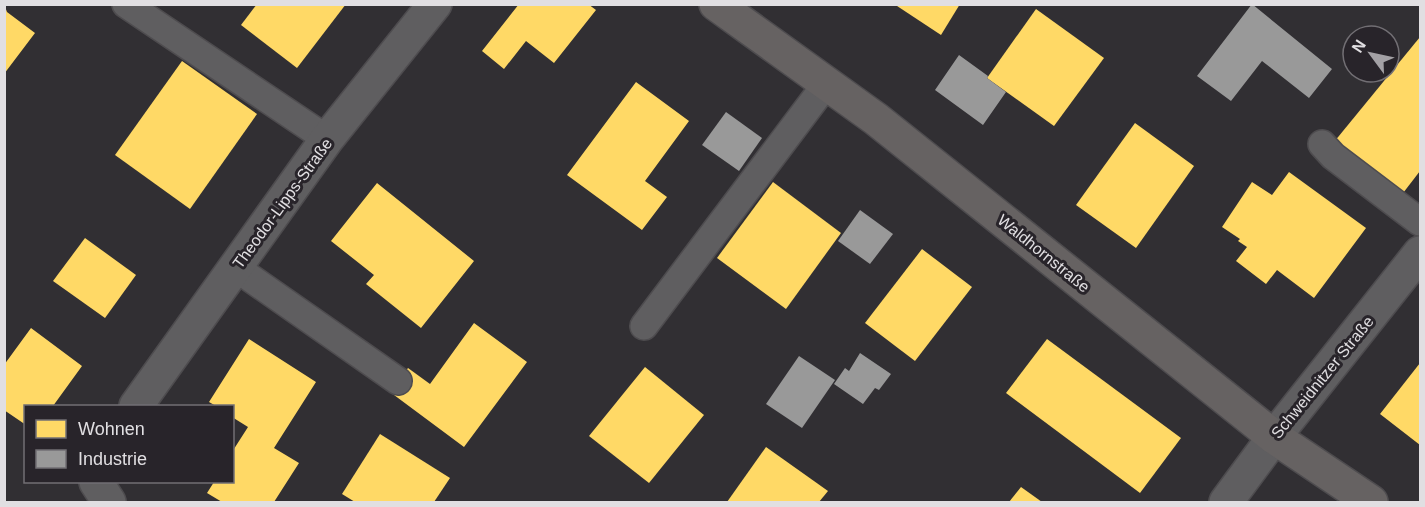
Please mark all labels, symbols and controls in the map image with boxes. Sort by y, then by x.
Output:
north arrow [1341,24,1401,84]
text: N [1349,37,1369,56]
street label: Theodor-Lipps-Straße [230,135,335,272]
street label: Waldhornstraße [994,211,1093,296]
street label: Schweidnitzer Straße [1268,313,1377,442]
legend [24,405,234,483]
text: Wohnen [78,419,145,439]
text: Industrie [78,449,147,469]

